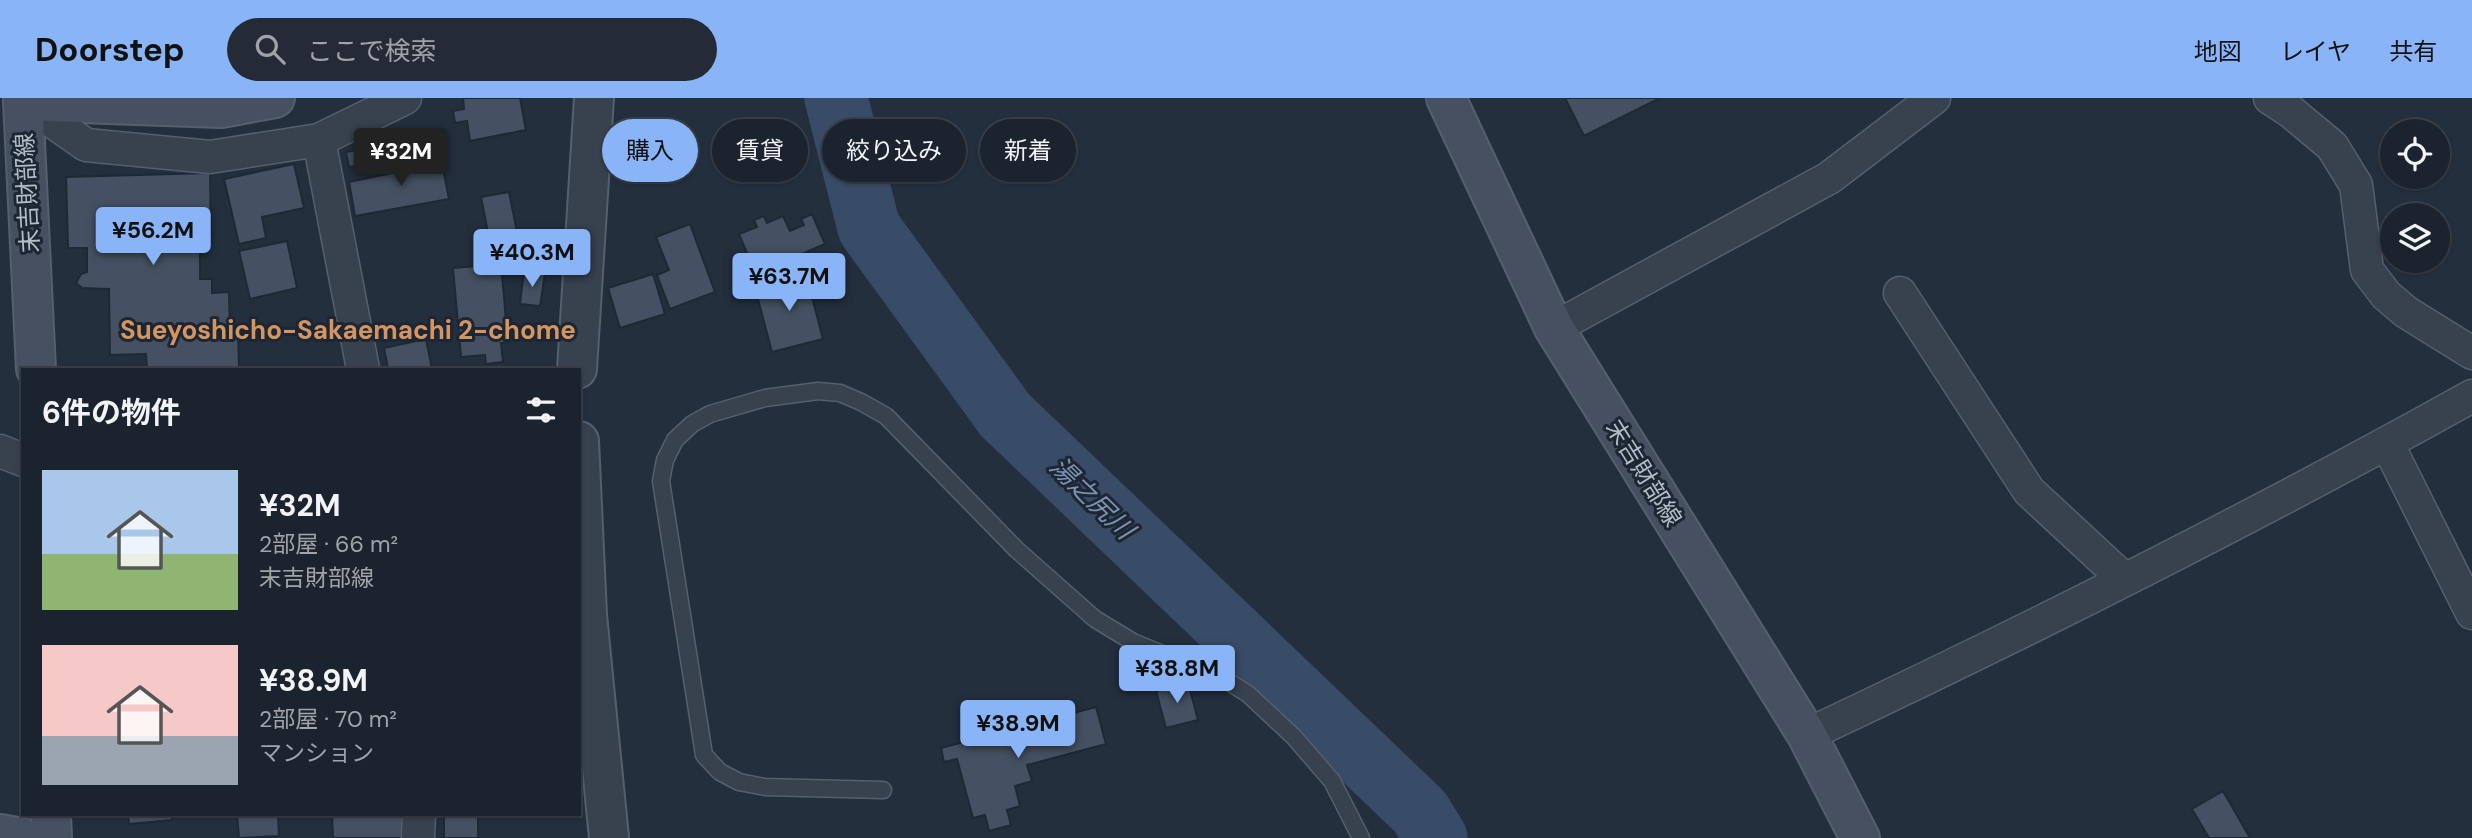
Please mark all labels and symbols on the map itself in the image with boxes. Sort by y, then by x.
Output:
pin: ¥32M [360,129,442,188]
street label: 末吉財部線 [8,132,46,254]
pin: ¥56.2M [96,208,210,267]
pin: ¥40.3M [475,230,589,289]
pin: ¥63.7M [732,254,846,313]
district label: Sueyoshicho-Sakaemachi 2-chome [120,313,576,347]
street label: 末吉財部線 [1599,414,1689,532]
water label: 湯之尻川 [1043,450,1143,548]
pin: ¥38.8M [1120,646,1234,705]
pin: ¥38.9M [961,700,1075,760]

